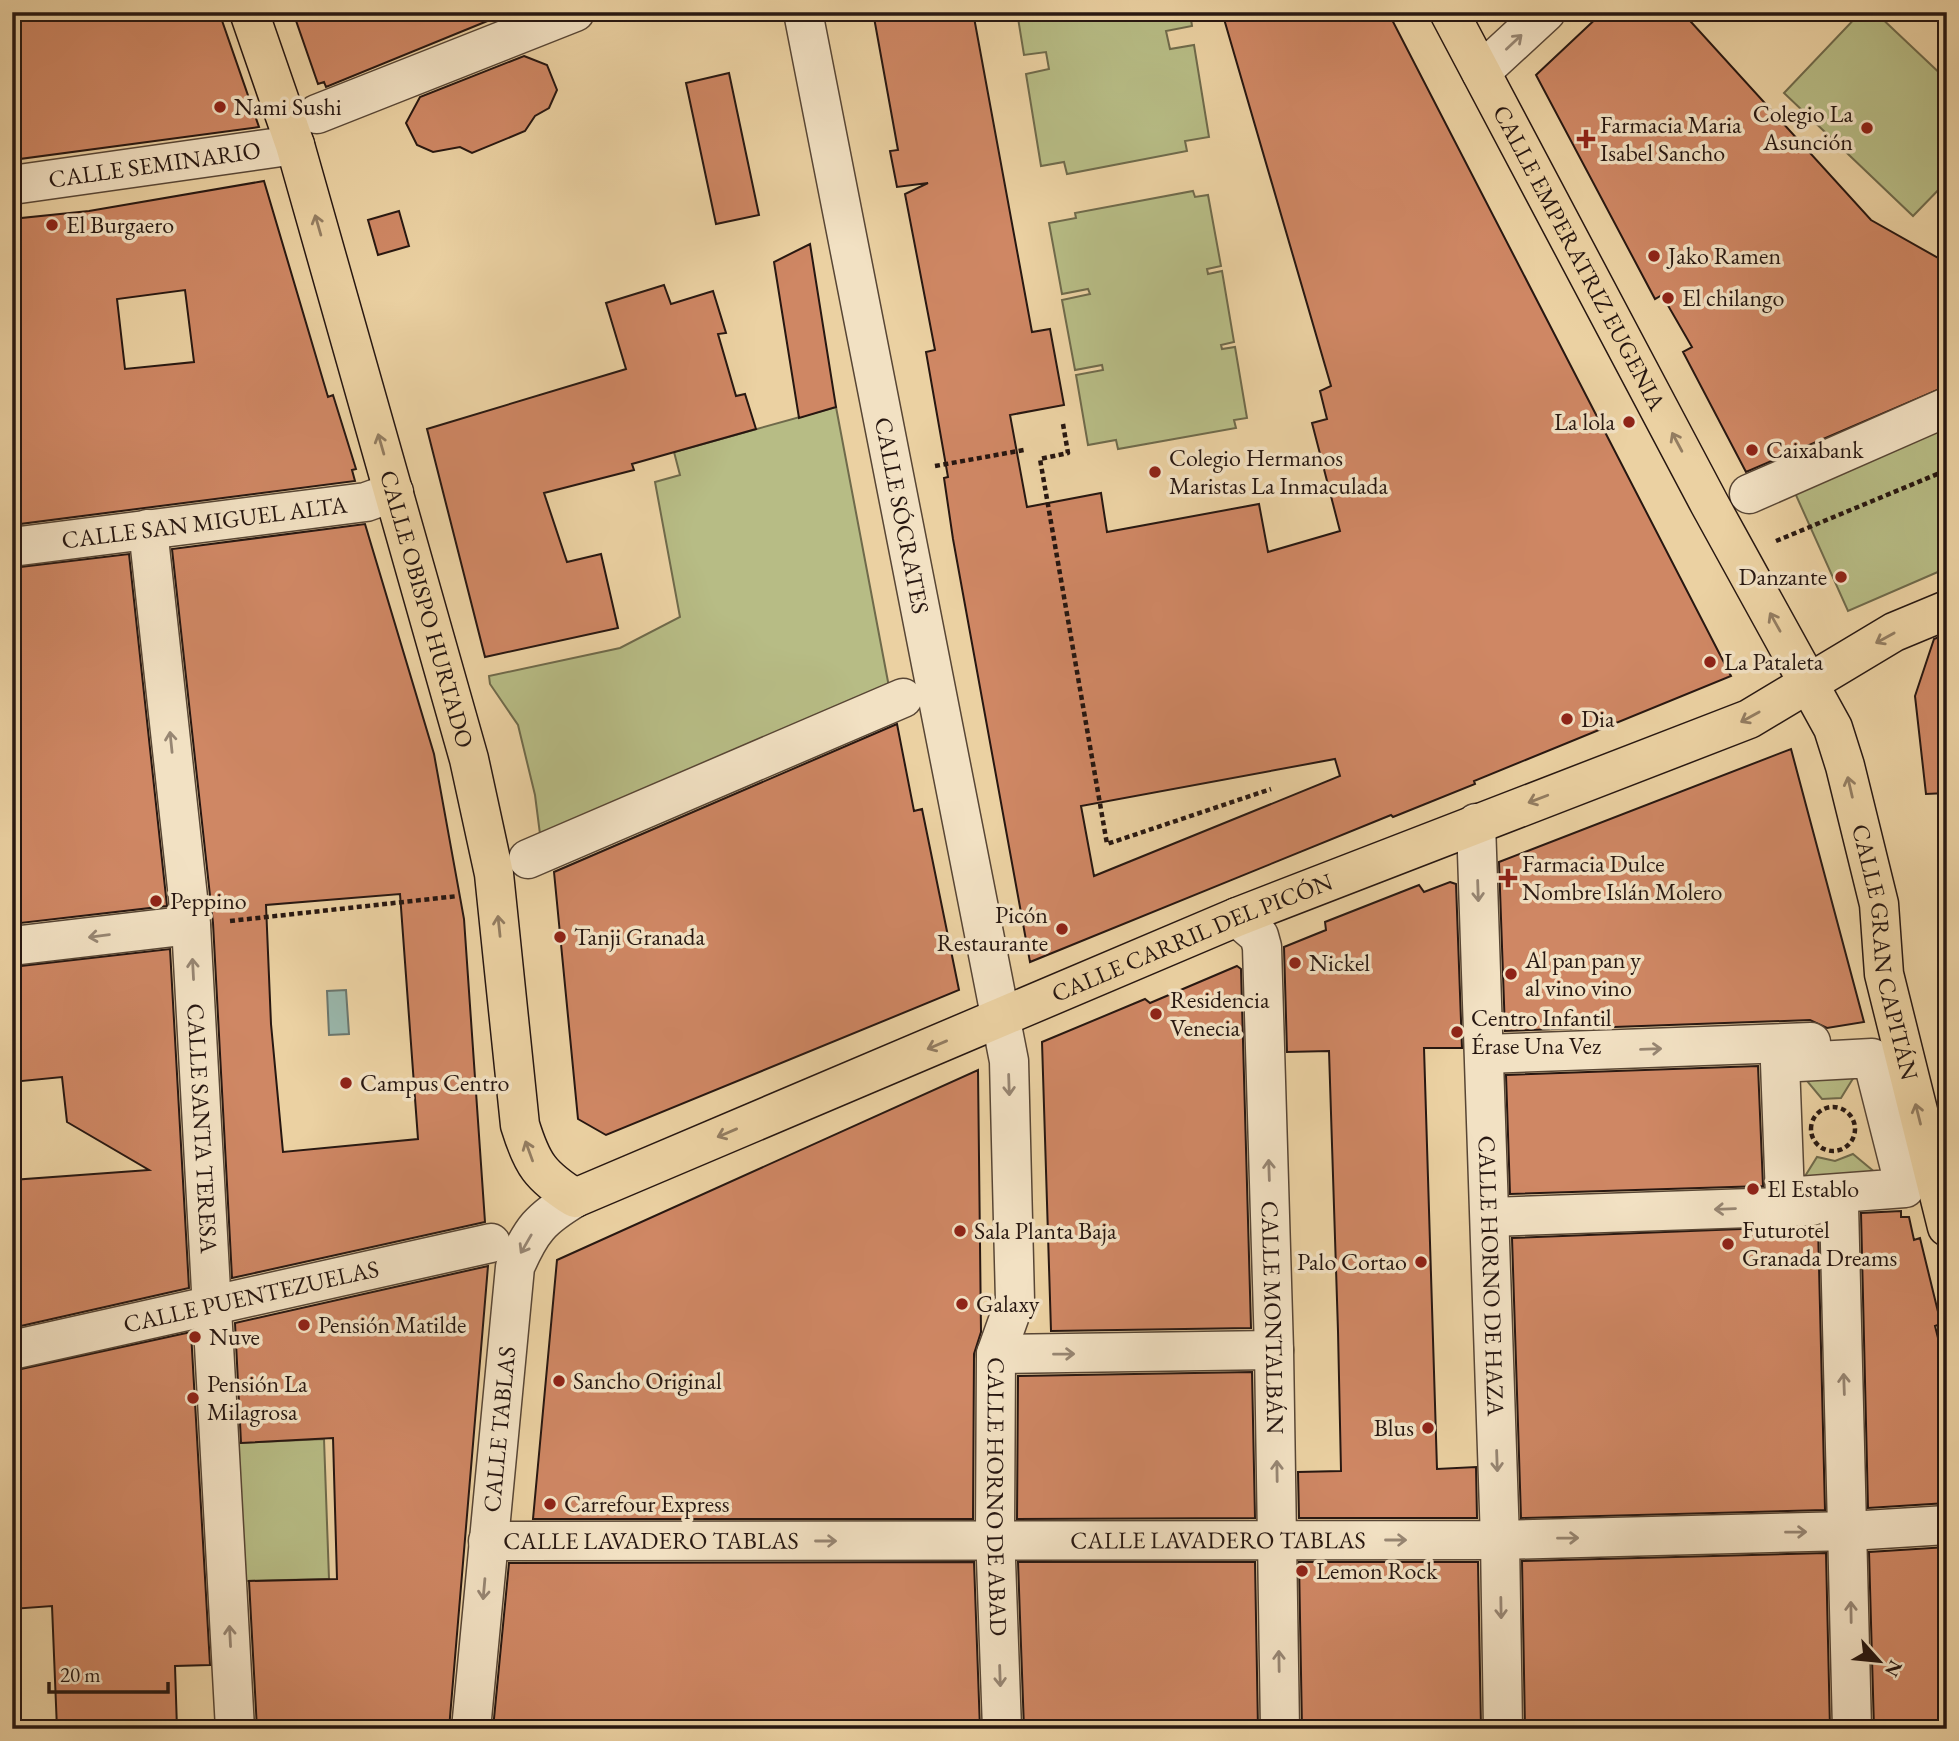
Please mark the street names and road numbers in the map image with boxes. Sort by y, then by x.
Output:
street label: CALLE EMPERATRIZ EUGENIA [1486,99,1673,416]
street label: CALLE SEMINARIO [46,134,263,195]
street label: CALLE SÓCRATES [868,414,937,616]
street label: CALLE OBISPO HURTADO [373,466,481,751]
street label: CALLE SAN MIGUEL ALTA [60,488,349,556]
street label: CALLE GRAN CAPITÁN [1845,821,1926,1083]
street label: CALLE CARRIL DEL PICÓN [1047,866,1337,1009]
street label: CALLE SANTA TERESA [180,1002,225,1255]
street label: CALLE HORNO DE HAZA [1471,1135,1512,1417]
street label: CALLE MONTALBÁN [1255,1200,1291,1434]
street label: CALLE PUENTEZUELAS [120,1253,382,1340]
street label: CALLE TABLAS [476,1345,522,1514]
street label: CALLE HORNO DE ABAD [980,1357,1015,1637]
street label: CALLE LAVADERO TABLAS [1070,1524,1366,1555]
street label: CALLE LAVADERO TABLAS [503,1525,799,1556]

